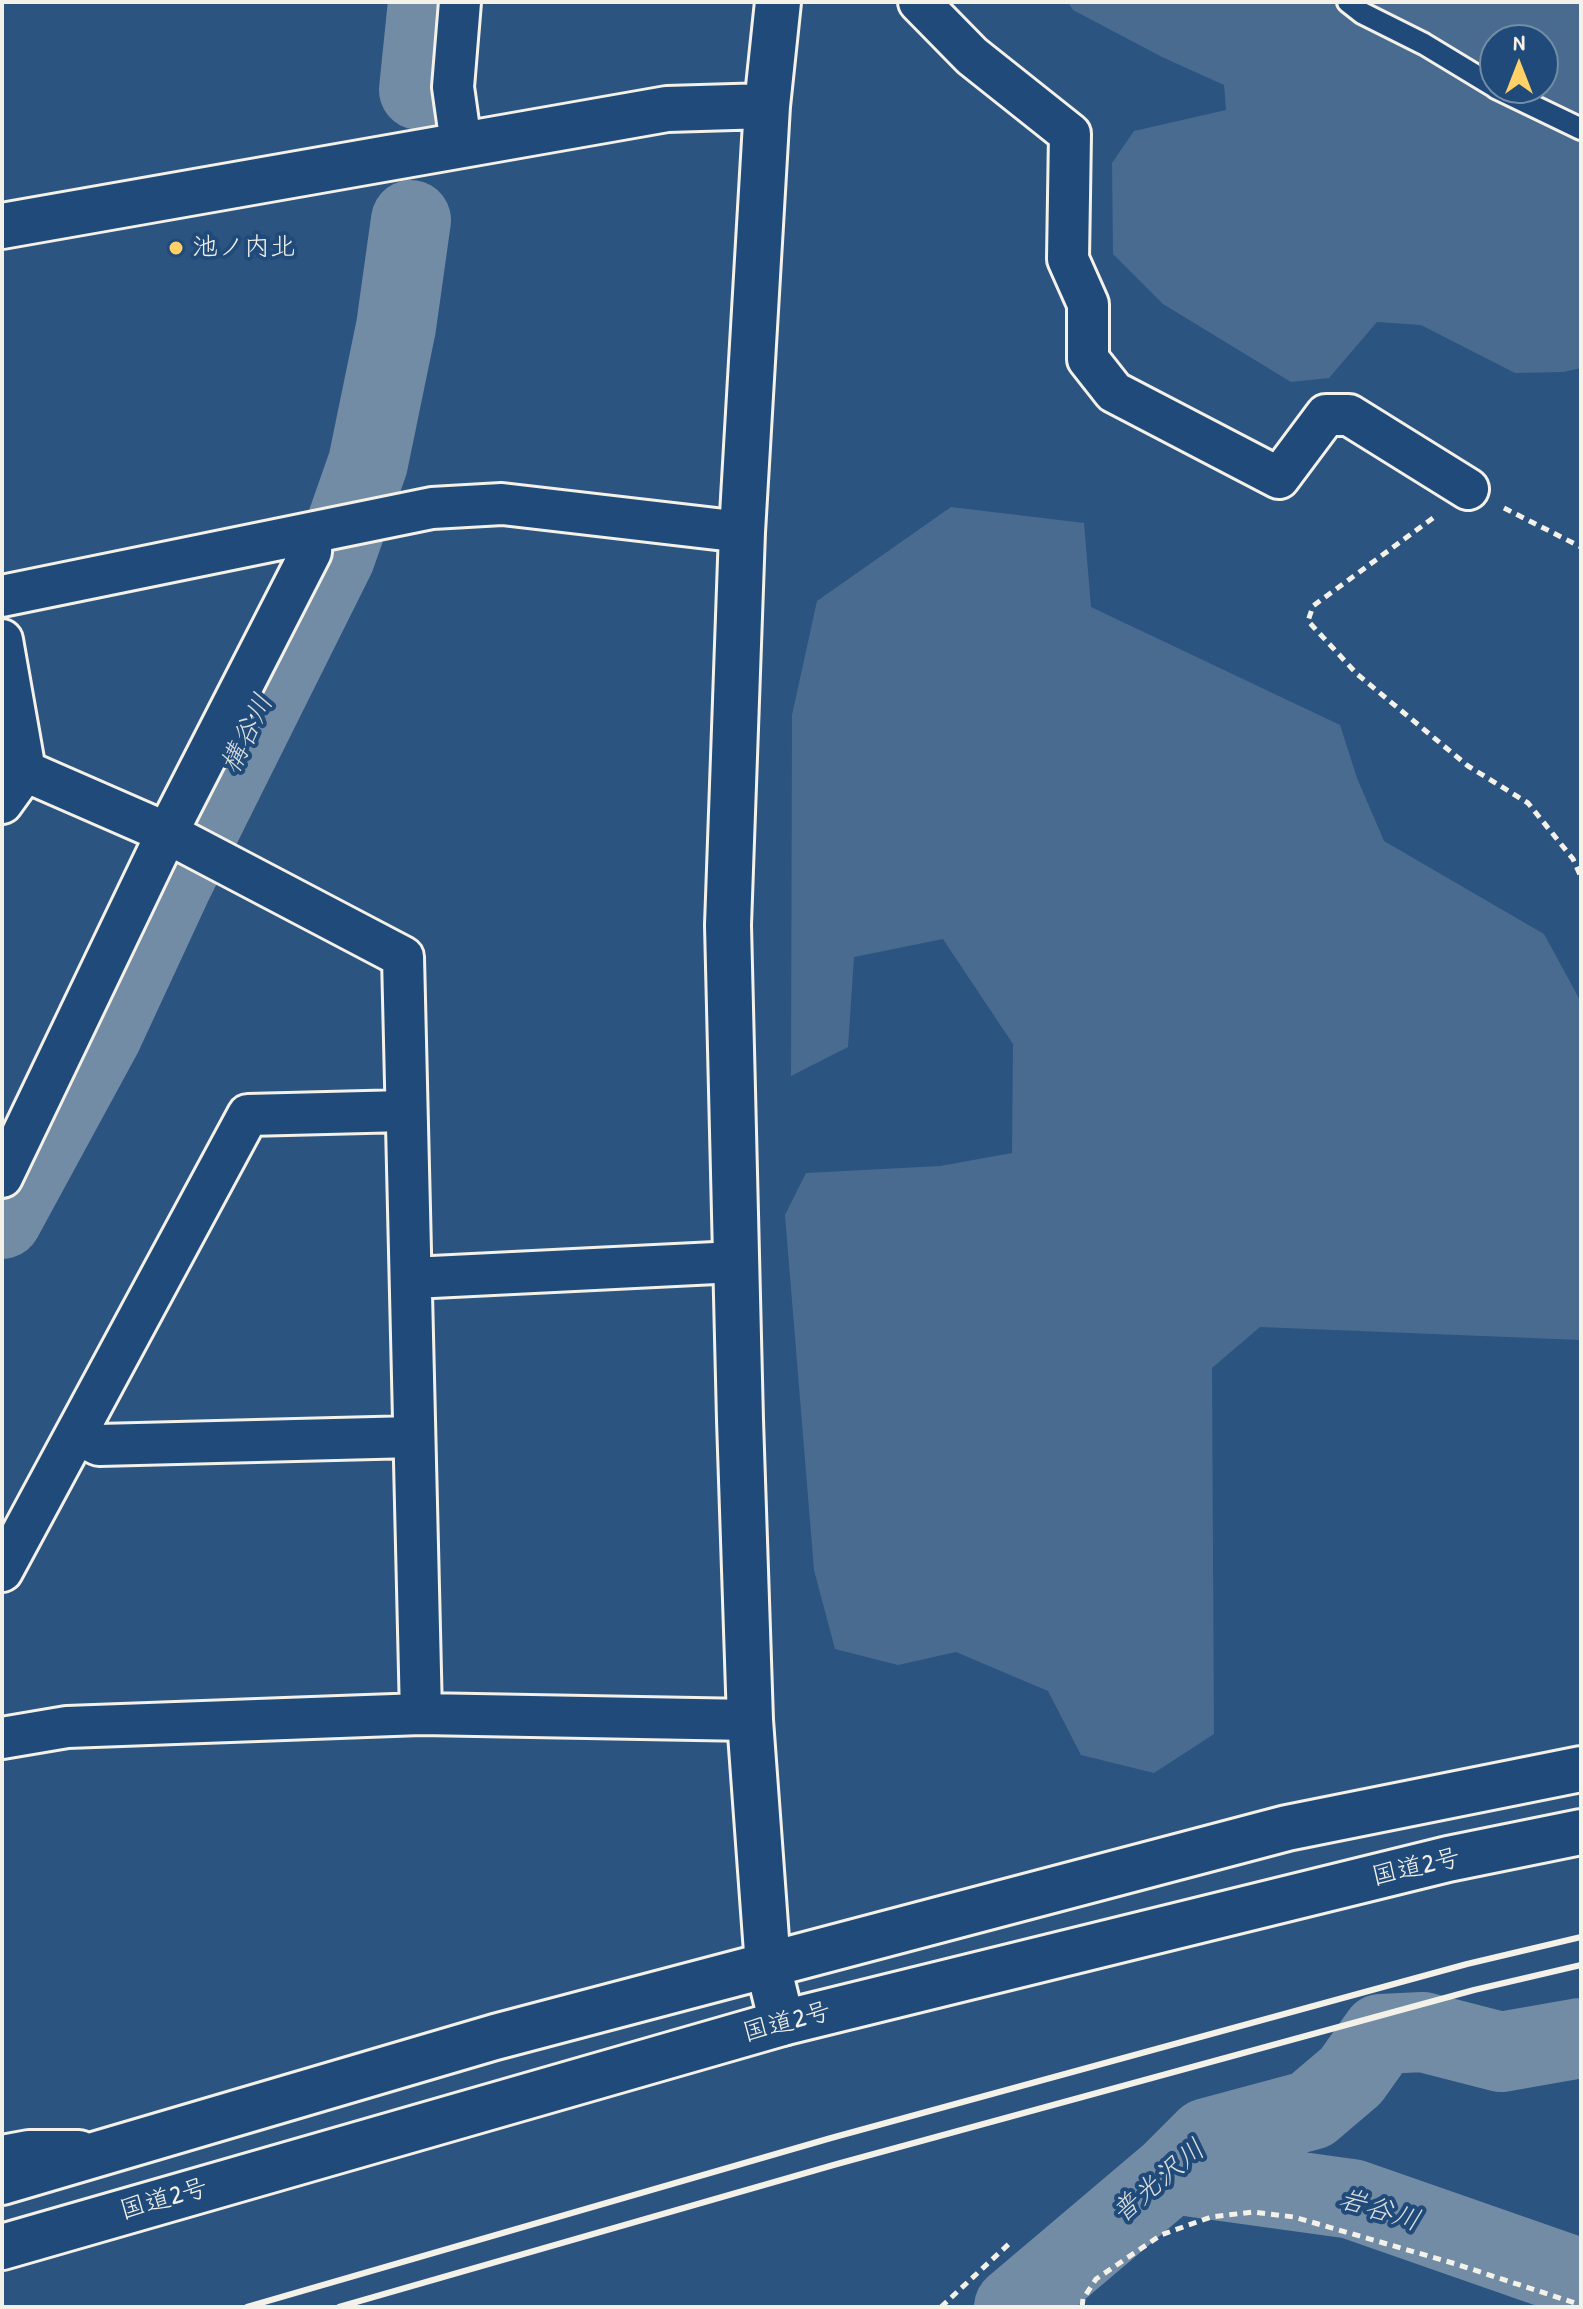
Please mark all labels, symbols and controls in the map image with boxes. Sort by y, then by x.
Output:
north arrow [1479,24,1559,104]
text: N [1513,27,1525,57]
place label: 池ノ内北 [192,232,296,264]
marker: 池ノ内北 [167,239,185,257]
water label: 構谷川 [214,689,282,779]
street label: 国道2号 [1369,1843,1463,1893]
street label: 国道2号 [739,1996,835,2050]
water label: 普光沢川 [1105,2133,1213,2231]
street label: 国道2号 [116,2173,212,2227]
water label: 岩谷川 [1334,2183,1424,2239]

